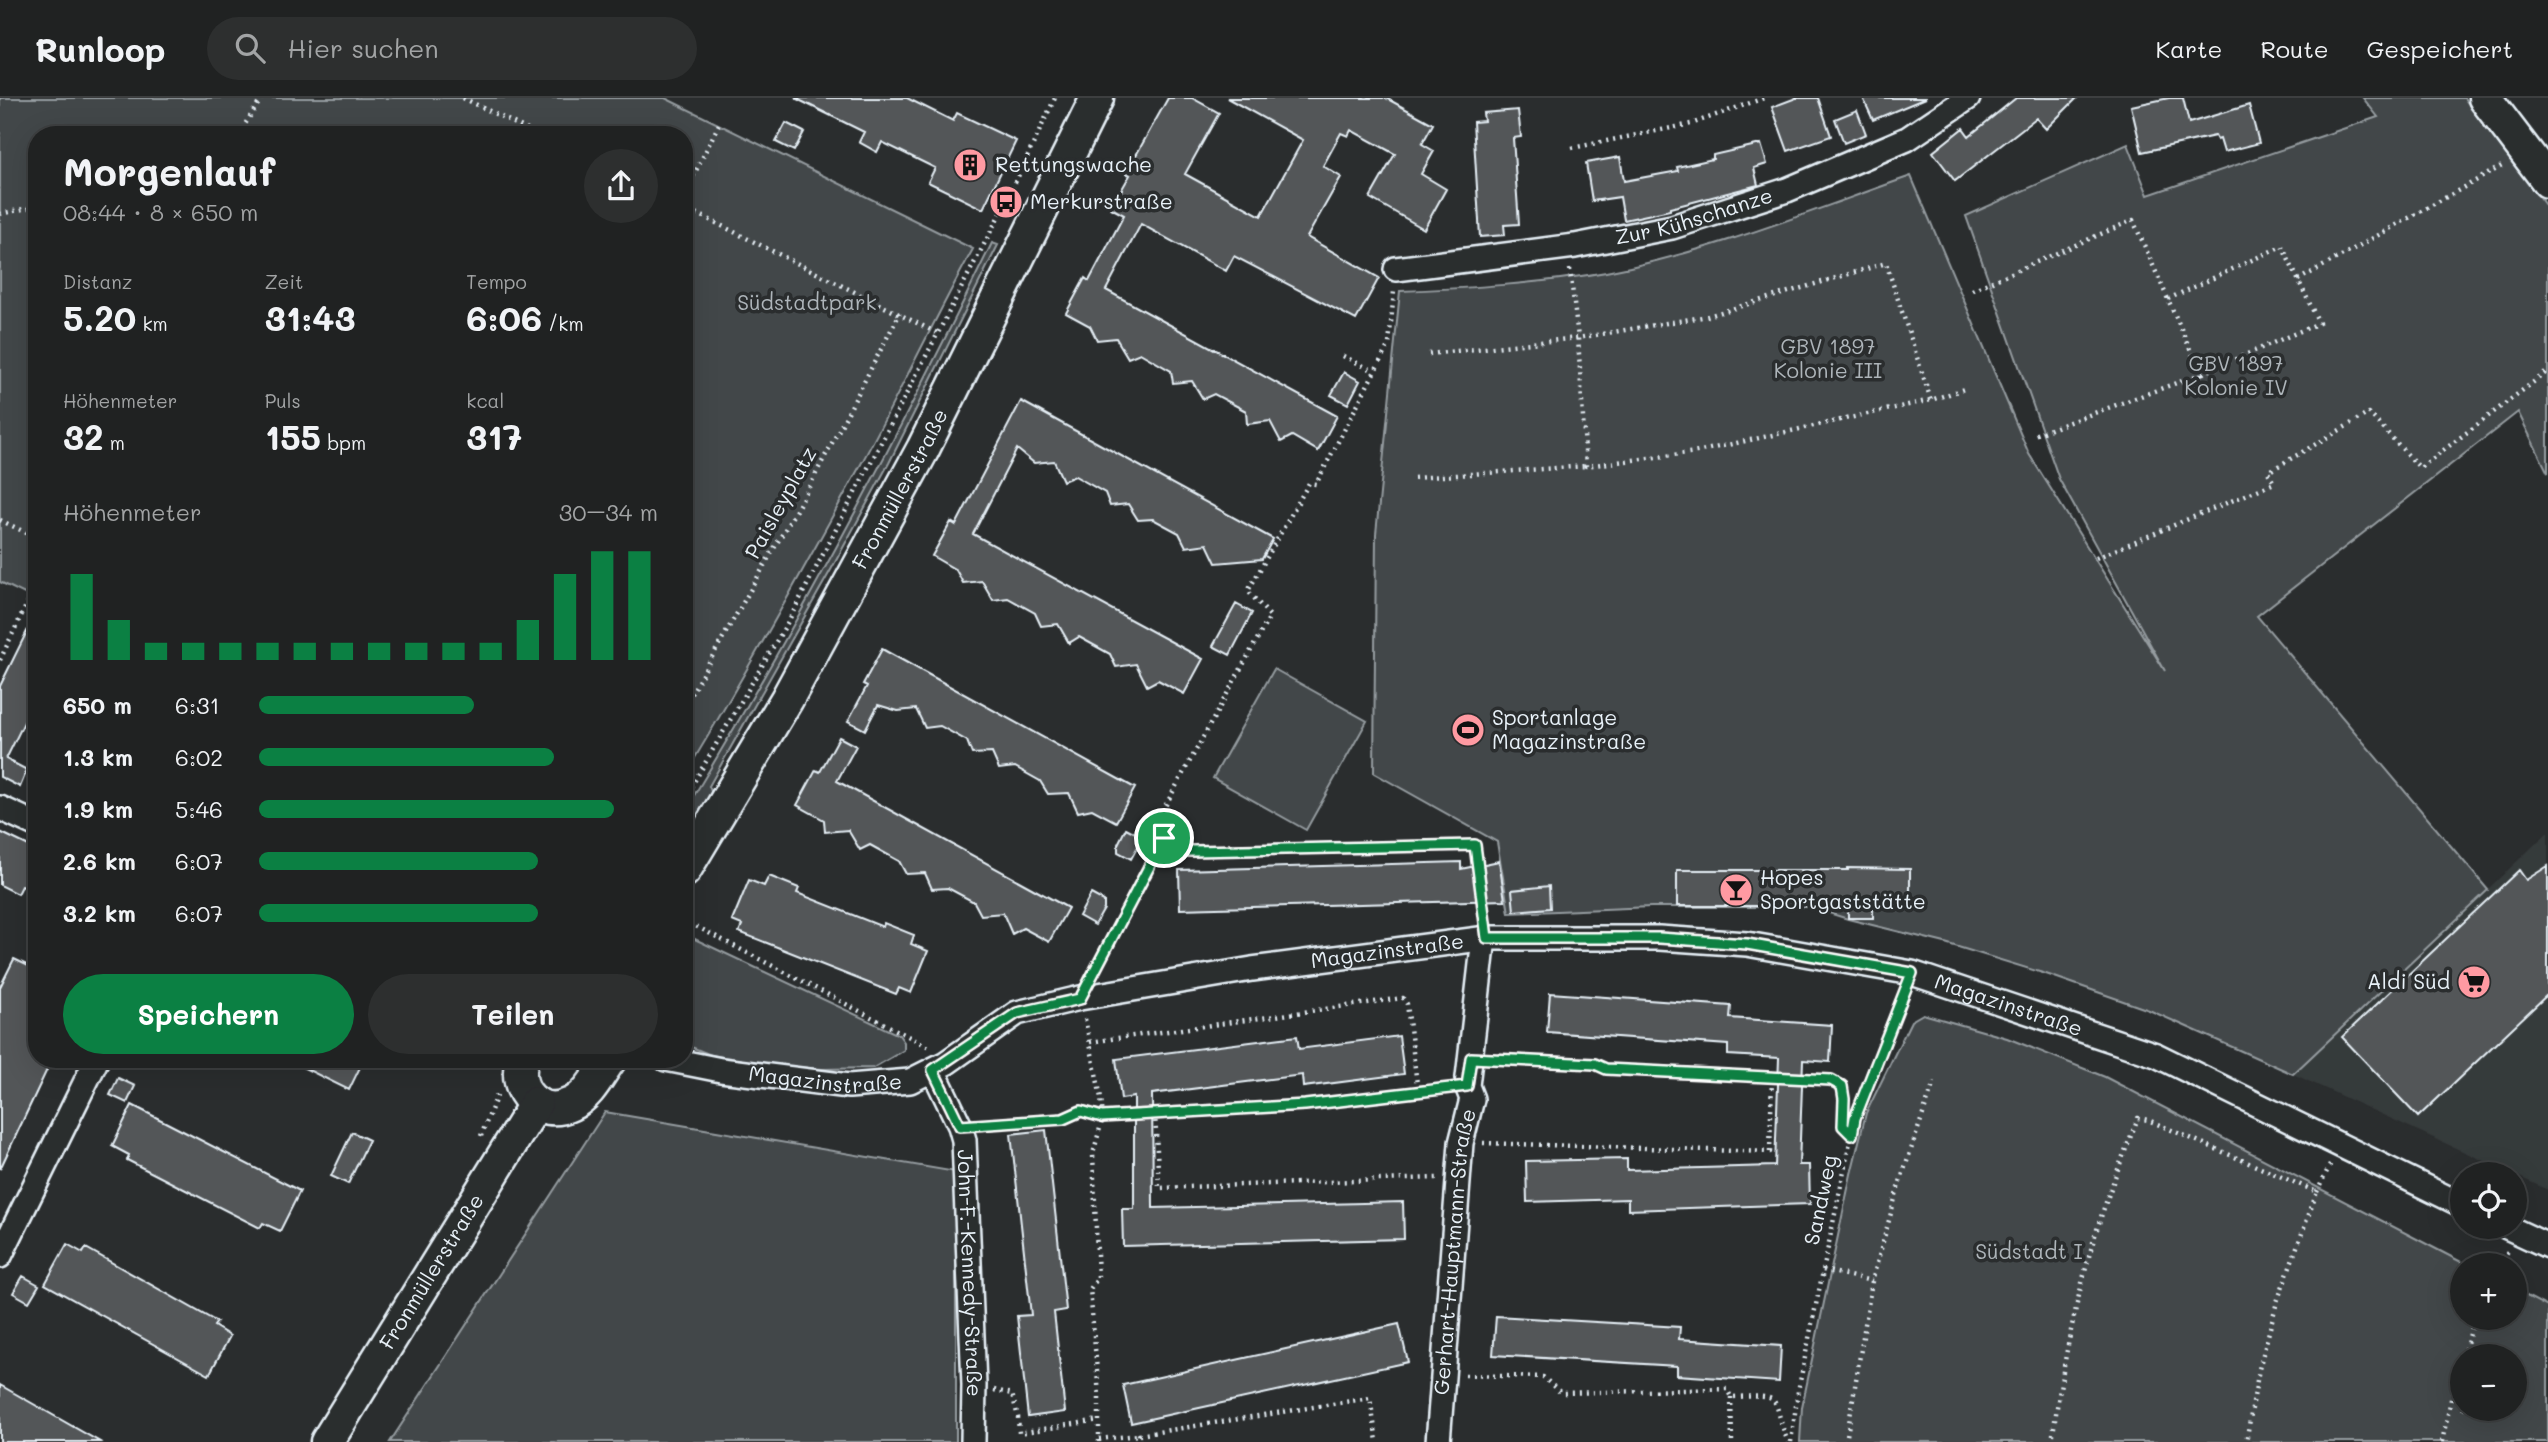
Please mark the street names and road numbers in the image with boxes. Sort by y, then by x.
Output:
street label: Zur Kühschanze [1612,181,1776,250]
street label: Fronmüllerstraße [845,404,953,573]
street label: Paisleyplatz [738,441,822,563]
street label: Magazinstraße [1309,926,1465,973]
street label: Magazinstraße [1931,967,2086,1041]
street label: Magazinstraße [747,1059,903,1098]
street label: Gerhart-Hauptmann-Straße [1427,1105,1481,1396]
street label: John-F.-Kennedy-Straße [952,1149,989,1397]
street label: Sandweg [1797,1152,1842,1247]
street label: Fronmüllerstraße [372,1188,489,1354]

